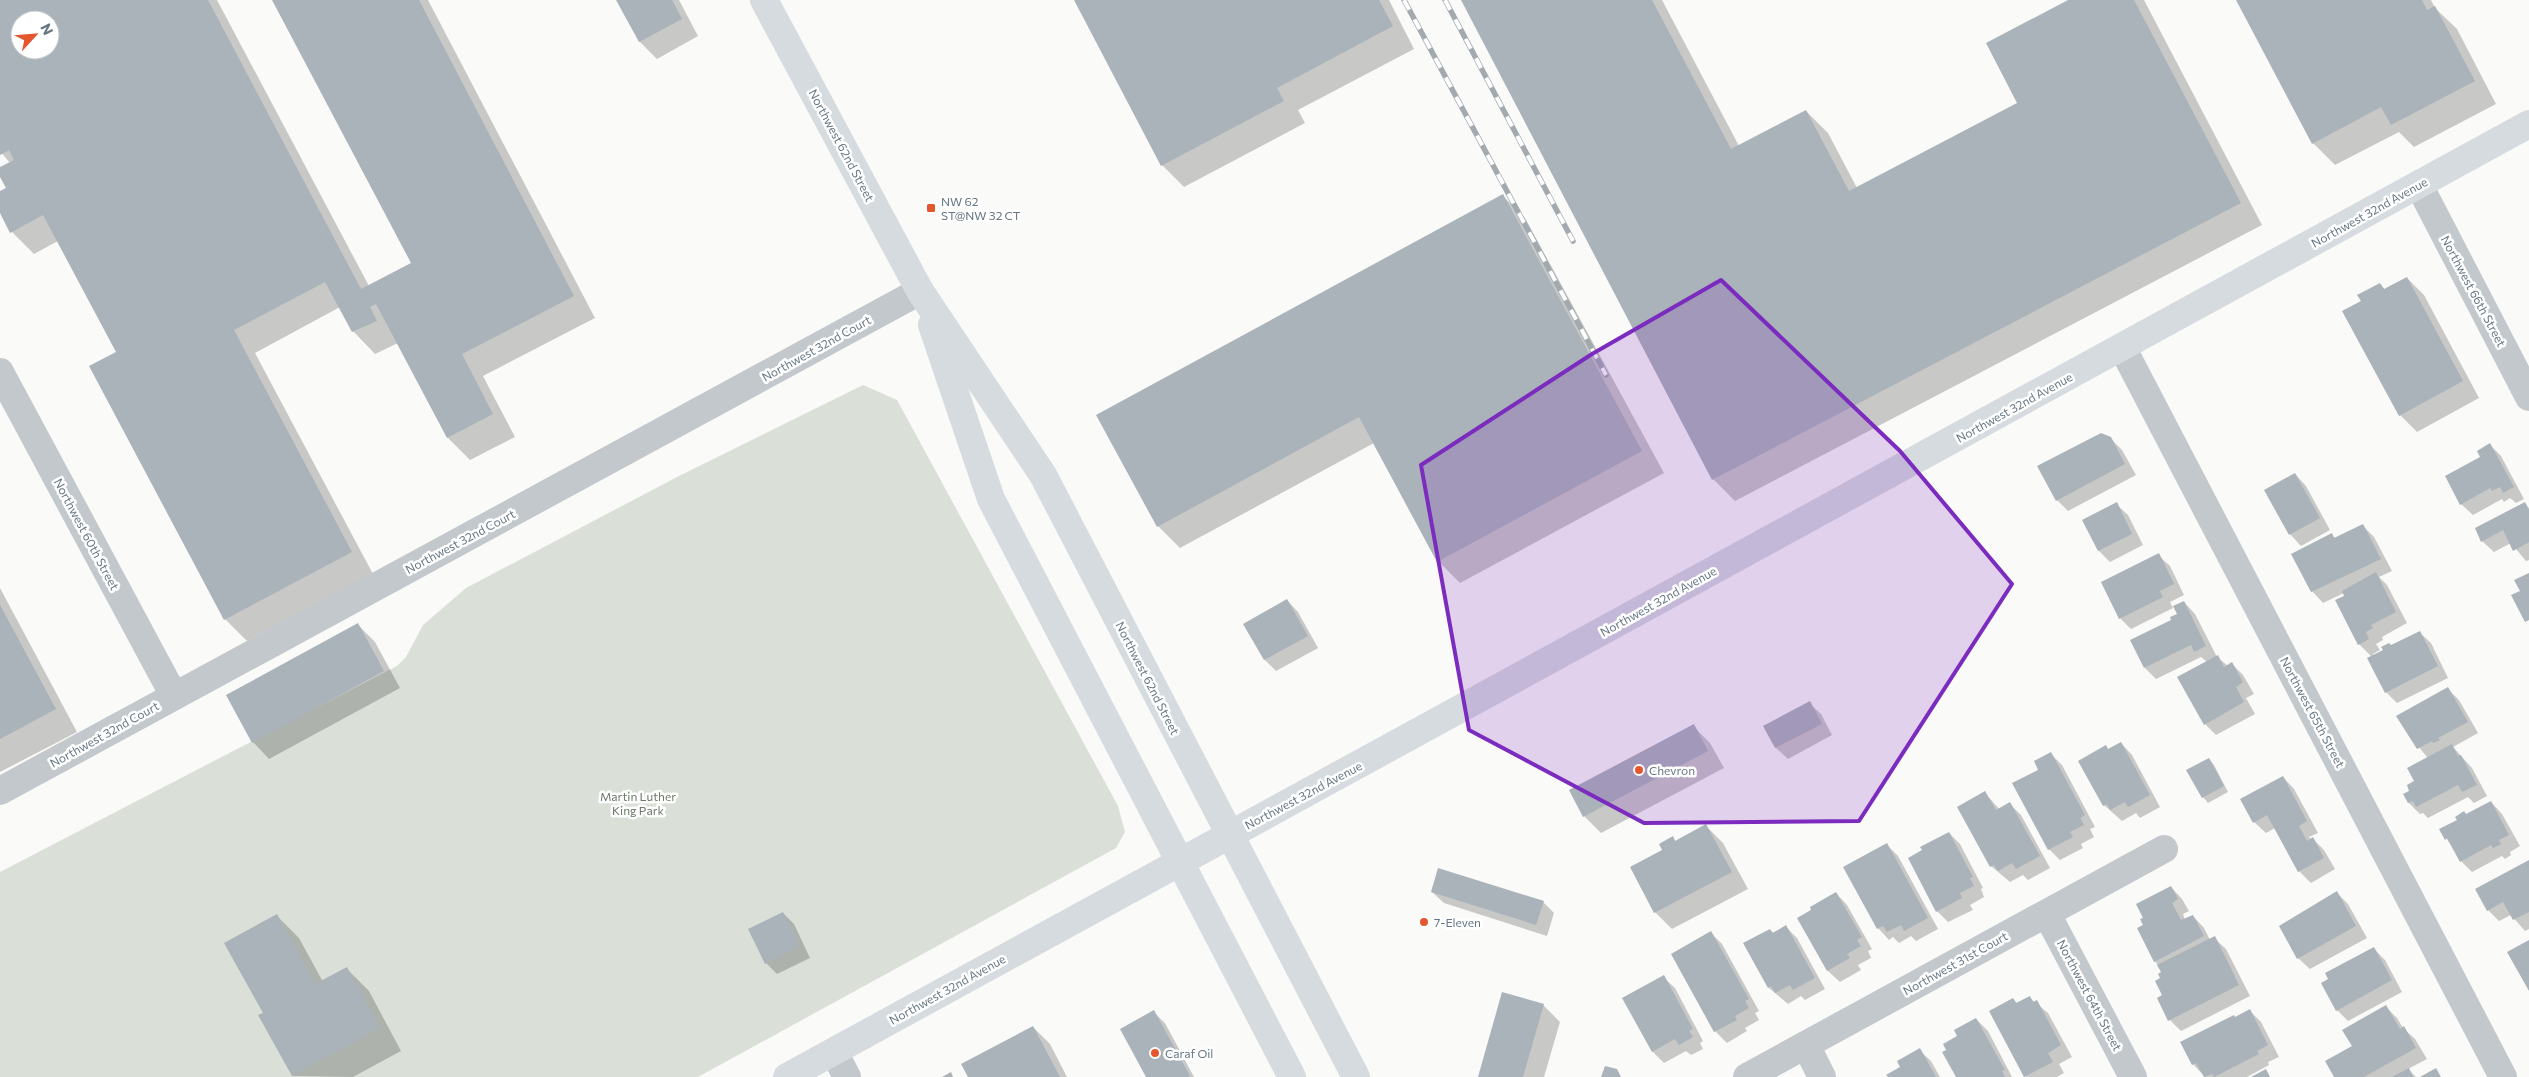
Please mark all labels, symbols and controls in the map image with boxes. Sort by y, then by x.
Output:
north arrow [10,10,60,60]
text: N [37,21,57,38]
street label: Northwest 62nd Street [806,87,878,204]
street label: Northwest 32nd Avenue [2308,174,2430,250]
place label: NW 62 ST@NW 32 CT [941,194,1021,222]
marker: NW 62 ST@NW 32 CT [925,202,937,214]
street label: Northwest 66th Street [2439,233,2509,349]
street label: Northwest 32nd Court [759,312,873,384]
street label: Northwest 32nd Avenue [1953,369,2075,445]
street label: Northwest 60th Street [52,476,122,592]
street label: Northwest 32nd Court [403,506,517,576]
street label: Northwest 32nd Avenue [1597,563,1719,639]
street label: Northwest 62nd Street [1113,619,1183,737]
street label: Northwest 65th Street [2278,654,2348,770]
street label: Northwest 32nd Court [47,698,161,770]
street label: Northwest 32nd Avenue [1242,758,1364,832]
place label: Chevron [1649,763,1695,777]
marker: Chevron [1633,764,1645,776]
park label: Martin Luther King Park [600,789,676,817]
place label: 7-Eleven [1434,915,1481,929]
marker: 7-Eleven [1418,916,1430,928]
street label: Northwest 31st Court [1900,928,2010,998]
street label: Northwest 64th Street [2055,937,2125,1053]
street label: Northwest 32nd Avenue [886,951,1008,1027]
place label: Caraf Oil [1165,1046,1213,1060]
marker: Caraf Oil [1149,1047,1161,1059]

